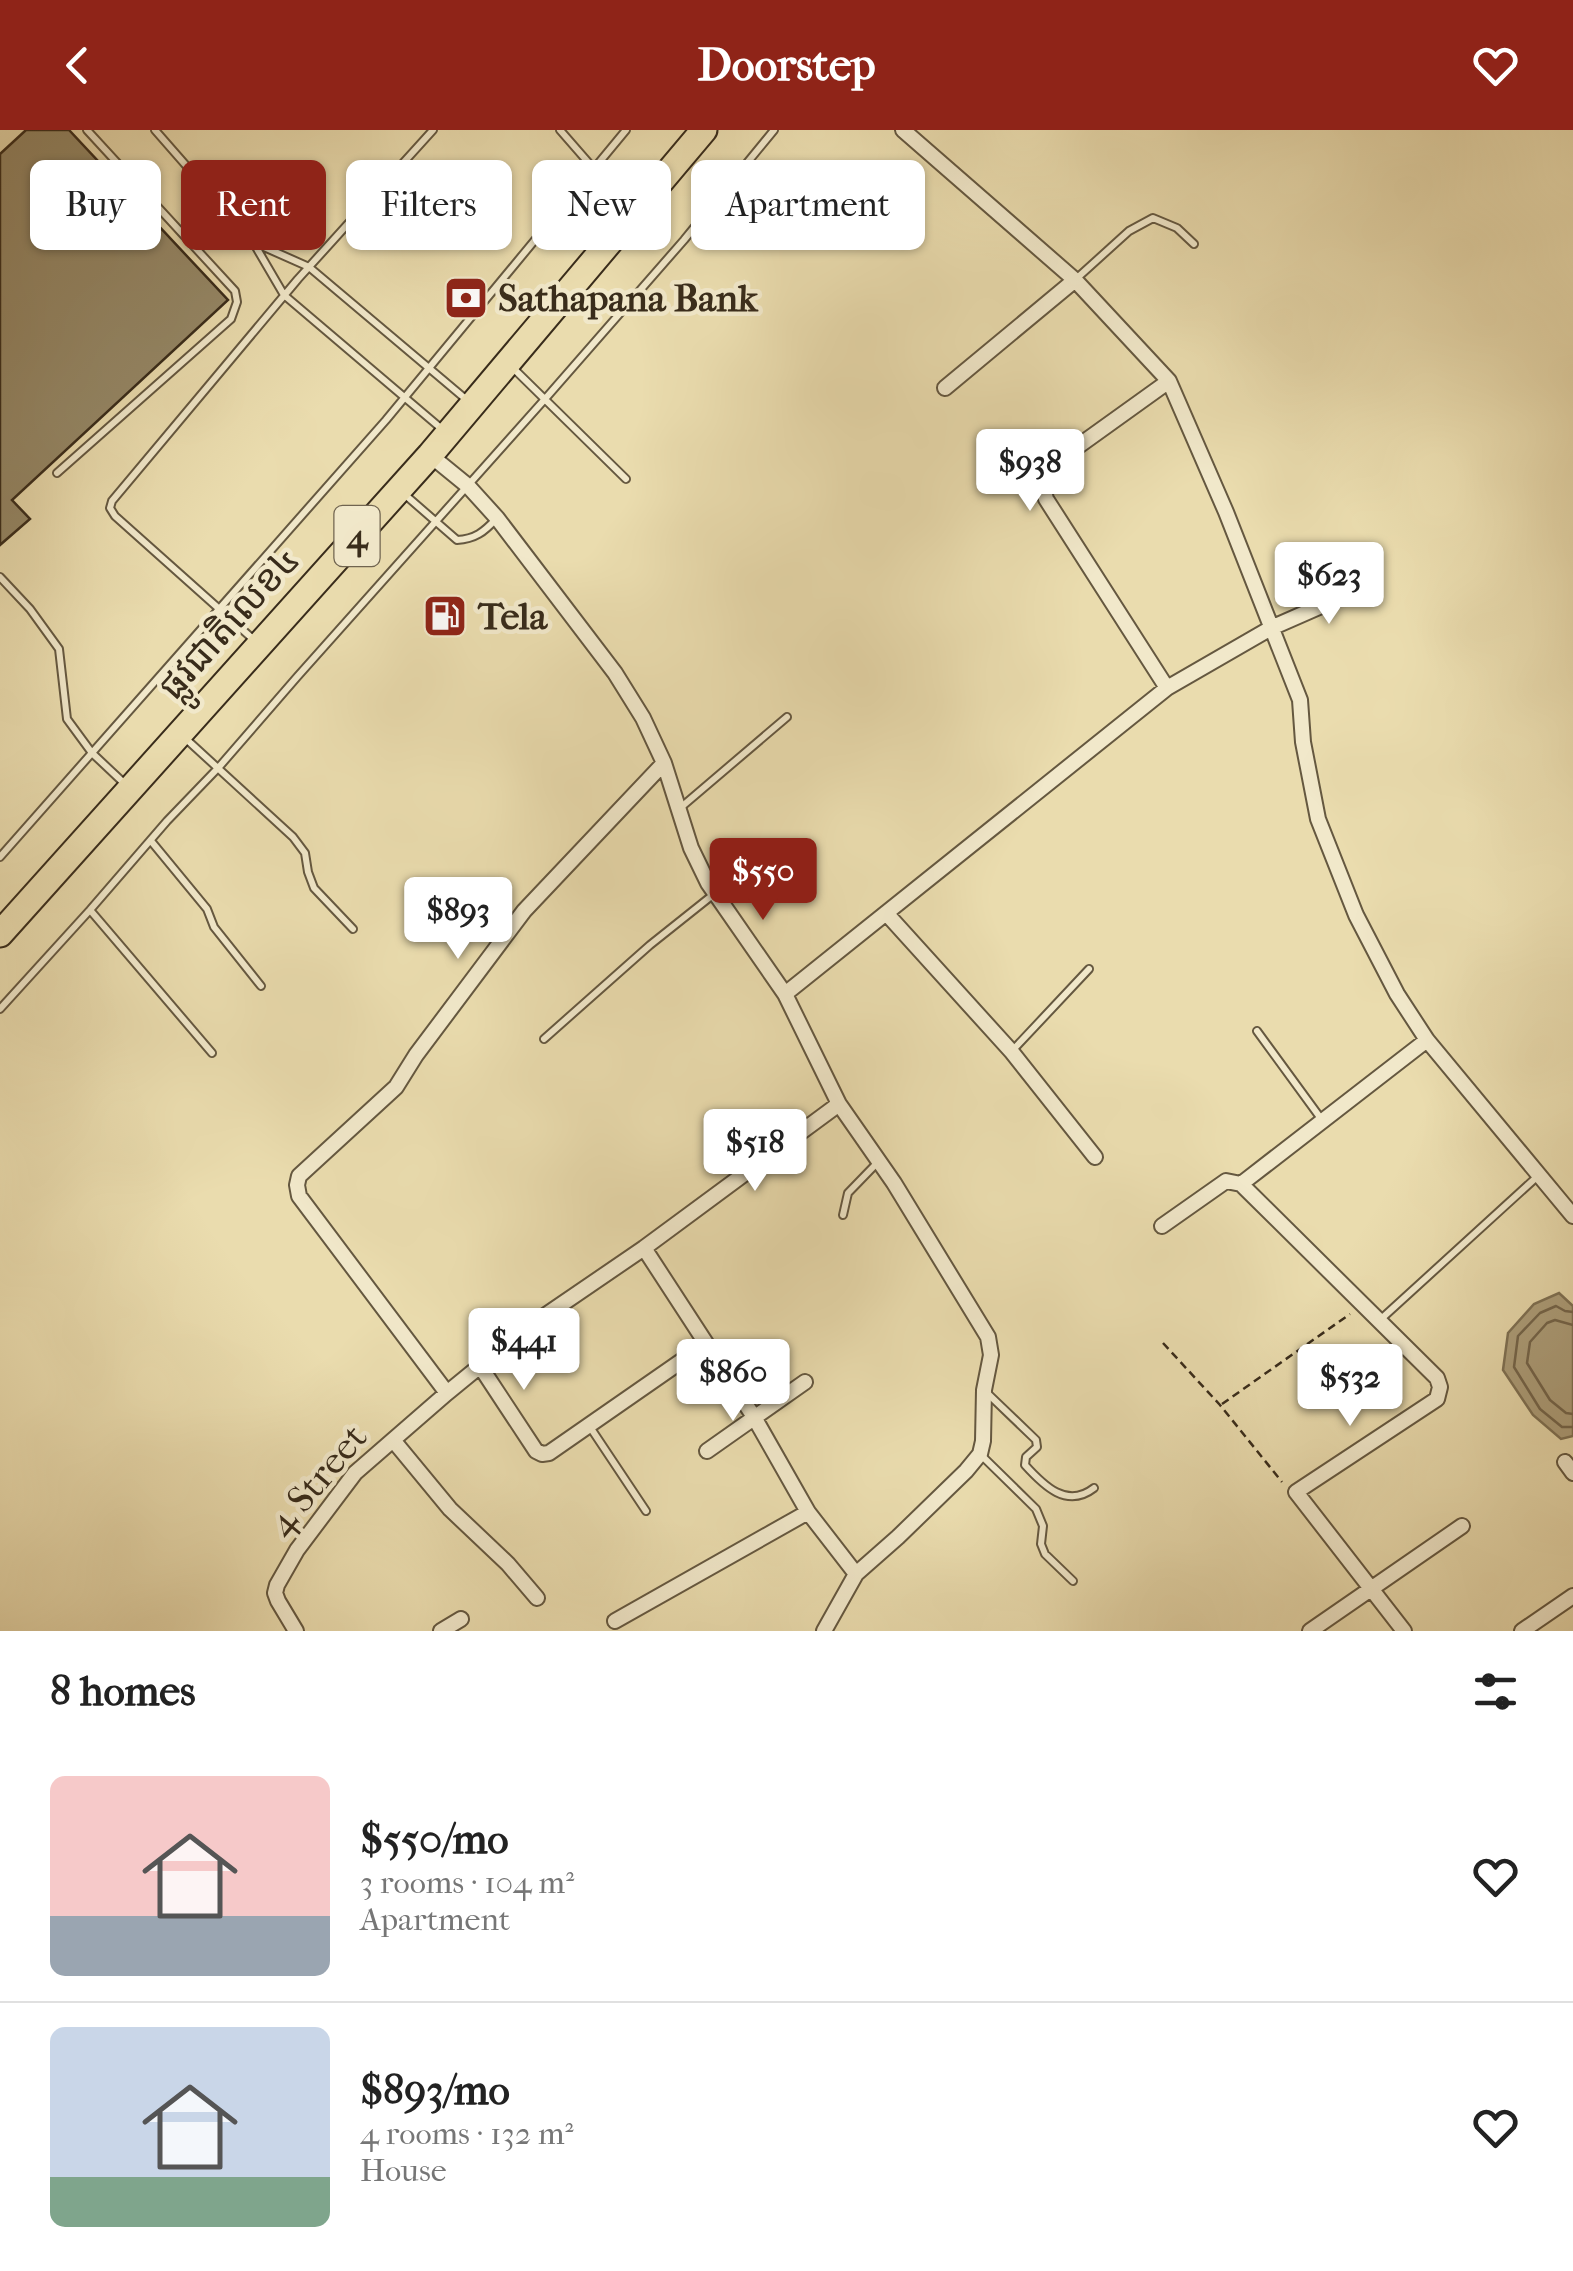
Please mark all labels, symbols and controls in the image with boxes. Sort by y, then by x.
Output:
icon: back [50,38,105,93]
icon: heart [1468,38,1523,93]
text: Doorstep [697,39,876,92]
chip: Buy [30,160,161,250]
chip: Rent [181,160,326,250]
chip: Filters [346,160,512,250]
chip: New [532,160,671,250]
chip: Apartment [691,160,925,250]
bank icon: Sathapana Bank [443,275,489,321]
place label: Sathapana Bank [498,276,759,321]
pin: $938 [971,429,1089,514]
text: $938 [998,443,1062,480]
road number: 4 [334,506,380,566]
street label: ផ្លូវជាតិលេខ៤ [149,537,317,716]
pin: $623 [1270,542,1388,627]
text: $623 [1297,556,1361,593]
fuel station icon: Tela [422,593,468,639]
place label: Tela [477,594,549,639]
pin: $550 [704,838,822,923]
text: $550 [732,852,794,889]
pin: $893 [399,877,517,962]
text: $893 [426,891,490,928]
pin: $518 [696,1109,814,1194]
text: $518 [726,1123,784,1160]
pin: $441 [465,1308,583,1393]
text: $441 [491,1322,557,1359]
pin: $860 [674,1339,792,1424]
pin: $532 [1291,1344,1409,1429]
text: $860 [699,1353,767,1390]
text: $532 [1319,1358,1381,1395]
street label: 4 Street [258,1415,377,1545]
icon: filters [1468,1664,1523,1719]
text: 8 homes [50,1667,196,1716]
text: $550/mo [360,1815,509,1864]
icon: home [130,1816,250,1936]
icon: heart [1468,1849,1523,1904]
text: 3 rooms · 104 m² [360,1864,574,1901]
text: Apartment [360,1901,510,1938]
text: $893/mo [360,2066,510,2115]
icon: home [130,2067,250,2187]
icon: heart [1468,2100,1523,2155]
text: 4 rooms · 132 m² [360,2115,574,2152]
text: House [360,2152,447,2189]

